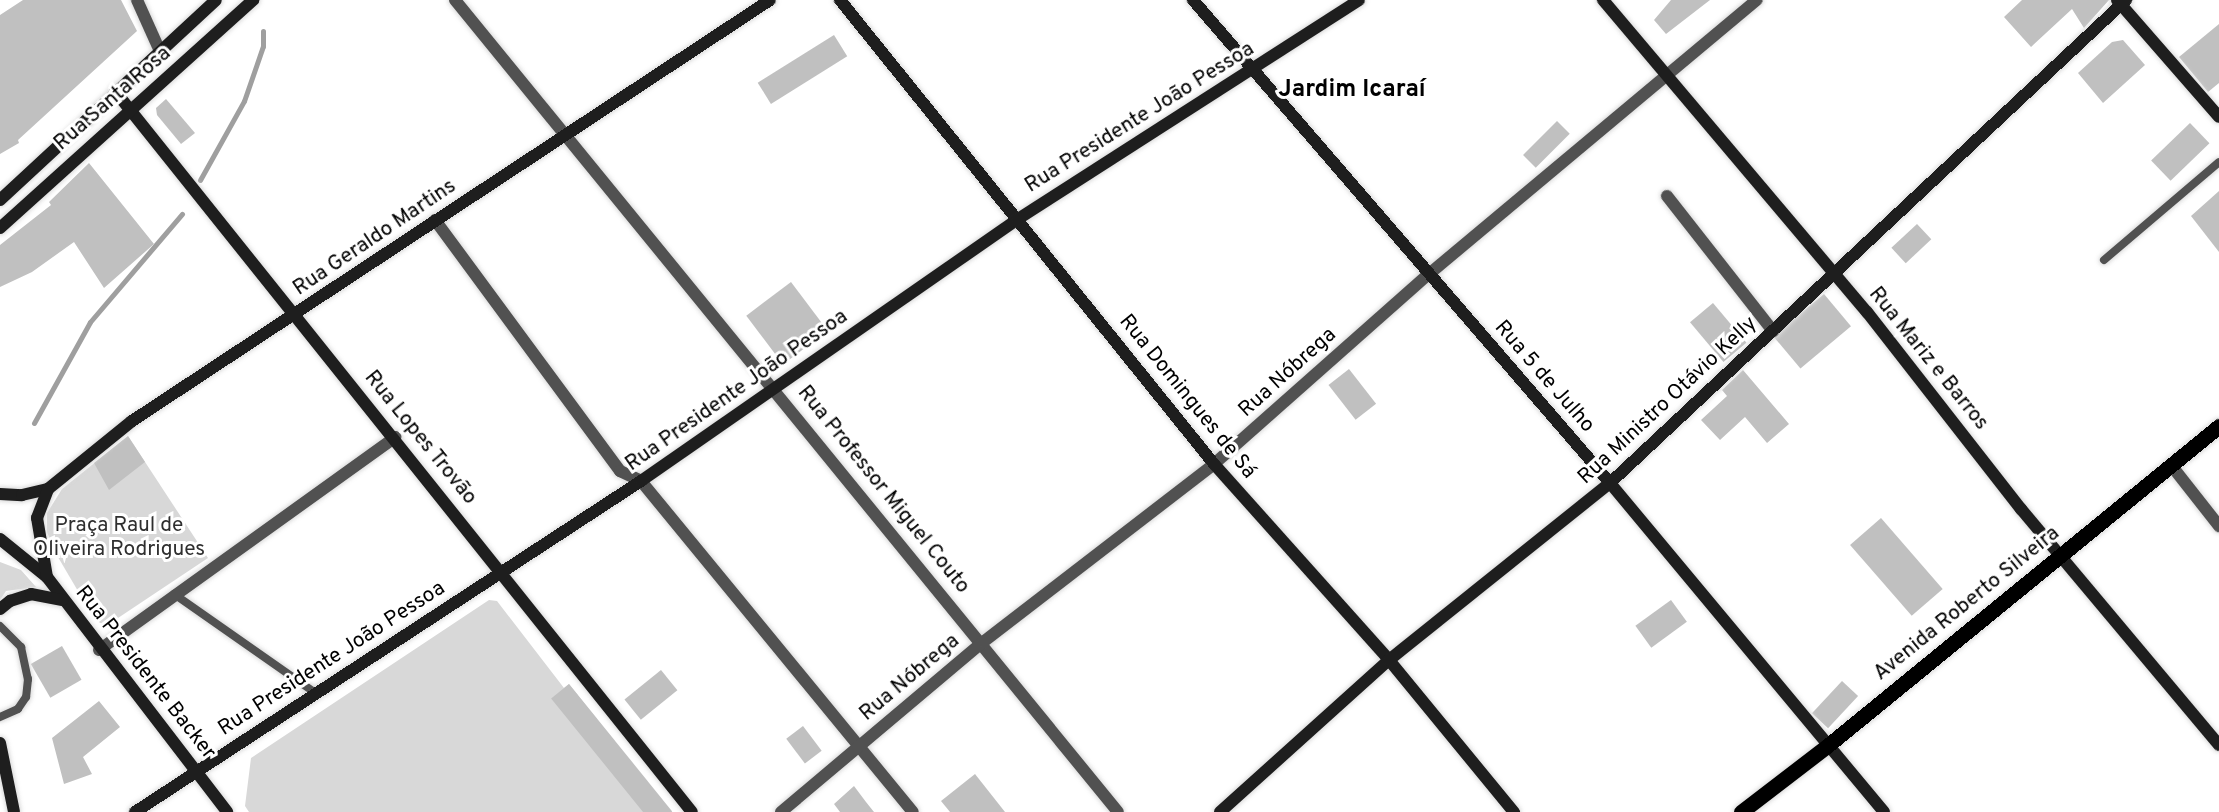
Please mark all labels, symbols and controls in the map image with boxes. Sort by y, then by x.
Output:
street label: Rua Presidente João Pessoa [1021,37,1259,199]
street label: Rua Santa Rosa [50,41,176,157]
district label: Jardim Icaraí [1278,77,1426,105]
street label: Rua Geraldo Martins [289,174,461,302]
street label: Rua Mariz e Barros [1863,282,1993,436]
street label: Rua Presidente João Pessoa [621,305,853,477]
street label: Rua Domingues de Sá [1113,310,1261,484]
street label: Rua Ministro Otávio Kelly [1573,312,1763,490]
street label: Rua 5 de Julho [1488,316,1600,438]
street label: Rua Nóbrega [1234,323,1342,423]
street label: Rua Lopes Trovão [358,366,482,510]
street label: Rua Professor Miguel Couto [791,381,975,599]
park label: Praça Raul de Oliveira Rodrigues [33,513,205,563]
street label: Avenida Roberto Silveira [1869,521,2065,687]
street label: Rua Presidente João Pessoa [214,576,450,742]
street label: Rua Presidente Backer [69,581,221,765]
street label: Rua Nóbrega [855,629,965,727]

